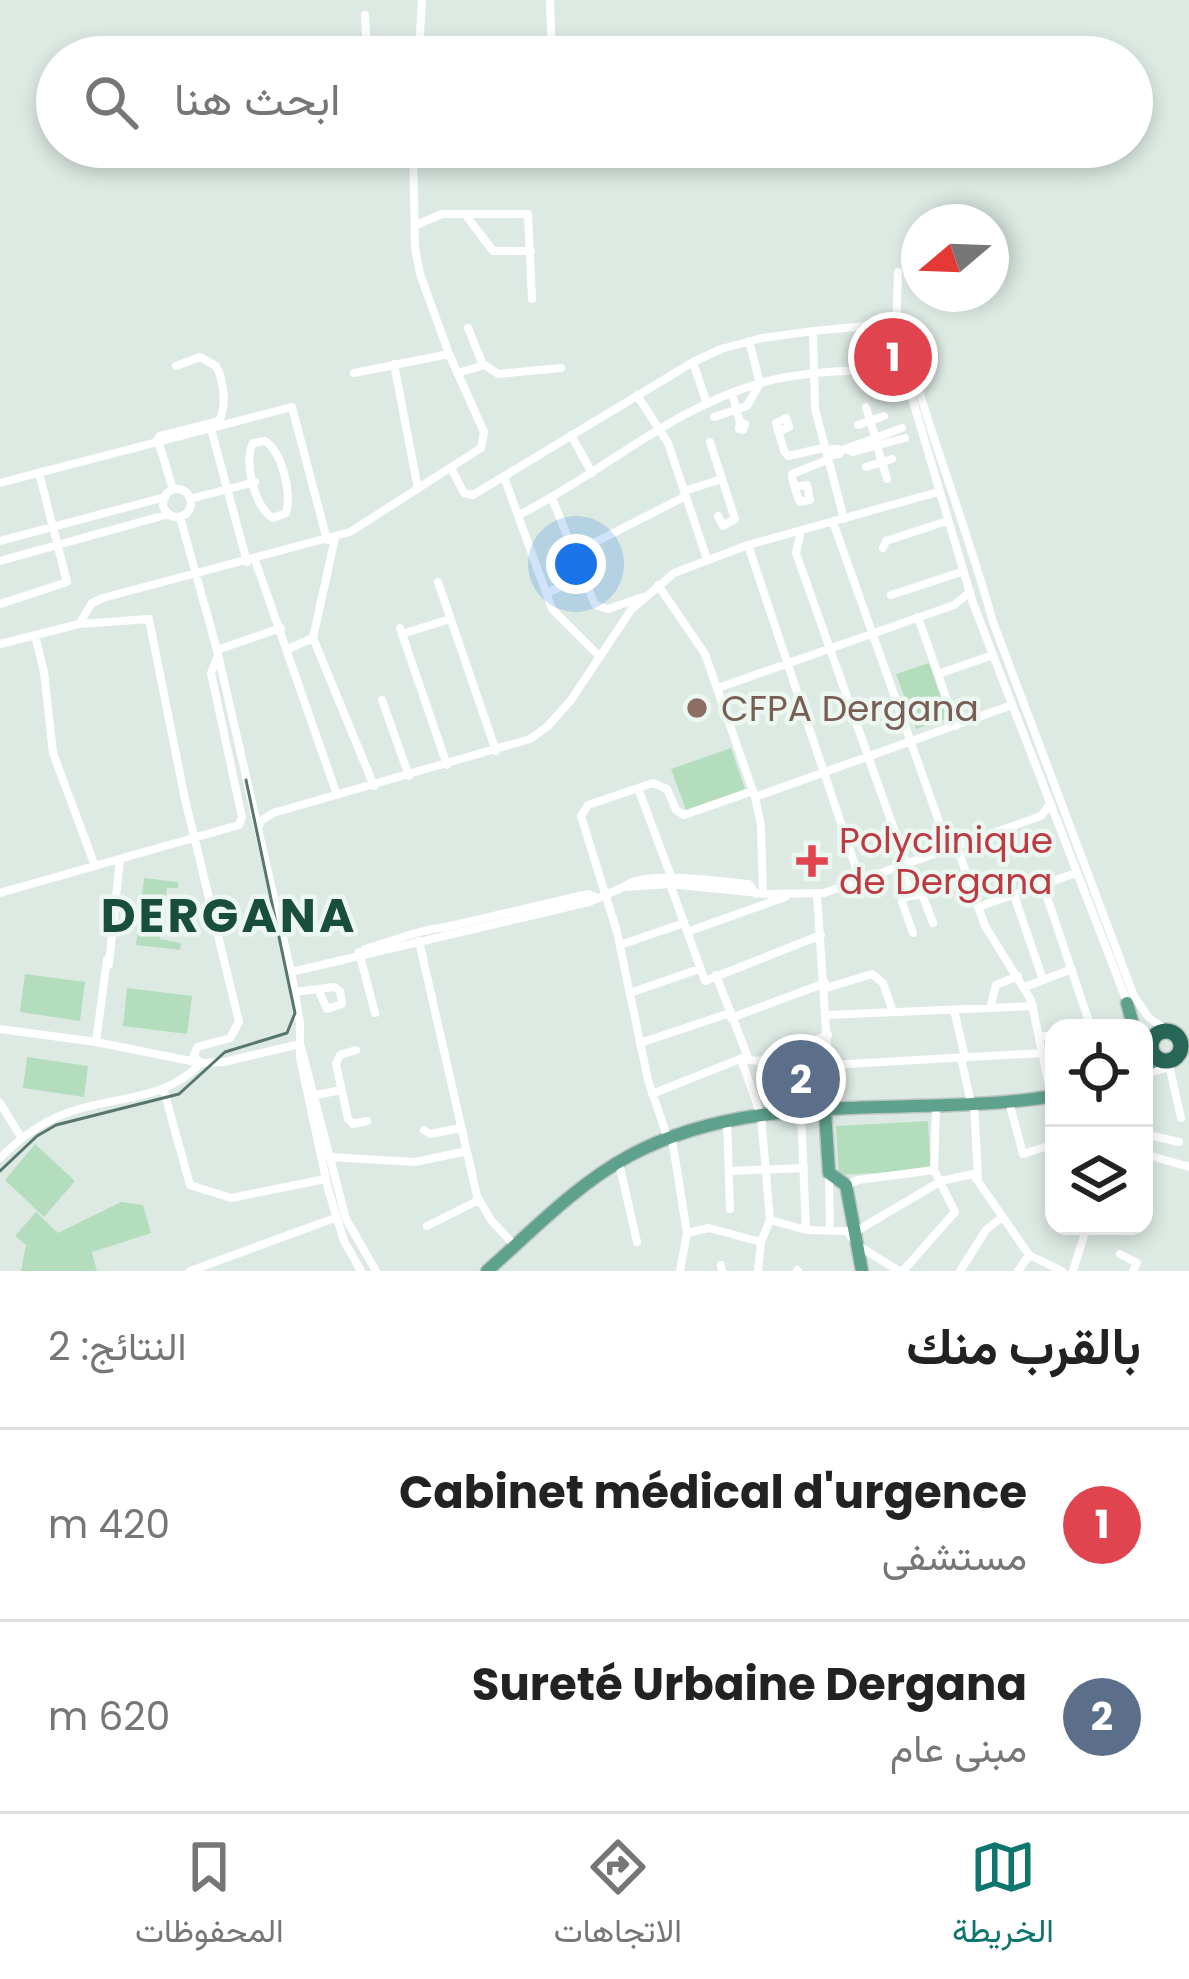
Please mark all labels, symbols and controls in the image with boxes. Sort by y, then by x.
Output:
search box [36,36,1153,168]
text: ابحث هنا [174,68,340,131]
icon: search [78,69,144,135]
north arrow [901,204,1009,312]
pin: 1 [854,312,932,402]
your location [546,534,606,594]
place label: CFPA Dergana [721,683,979,734]
marker: CFPA Dergana [684,695,710,721]
place label: Polyclinique de Dergana [839,815,1053,907]
marker: Polyclinique de Dergana [796,845,828,877]
district label: DERGANA [101,882,357,949]
map controls [1045,1019,1153,1235]
button: locate [1045,1019,1153,1127]
pin: 2 [762,1034,840,1124]
button: layers [1045,1127,1153,1235]
text: بالقرب منك [906,1310,1141,1382]
text: النتائج: 2 [48,1319,187,1374]
text: Cabinet médical d'urgence [399,1461,1027,1524]
text: 420 m [48,1497,170,1552]
text: 1 [1095,1497,1109,1552]
text: مستشفى [882,1529,1027,1584]
text: Sureté Urbaine Dergana [472,1653,1027,1716]
text: 620 m [48,1689,170,1744]
text: 2 [1091,1689,1113,1744]
text: مبنى عام [890,1721,1027,1776]
tab: المحفوظات [135,1834,284,1960]
tab: الاتجاهات [554,1834,682,1960]
tab: الخريطة [952,1834,1054,1960]

